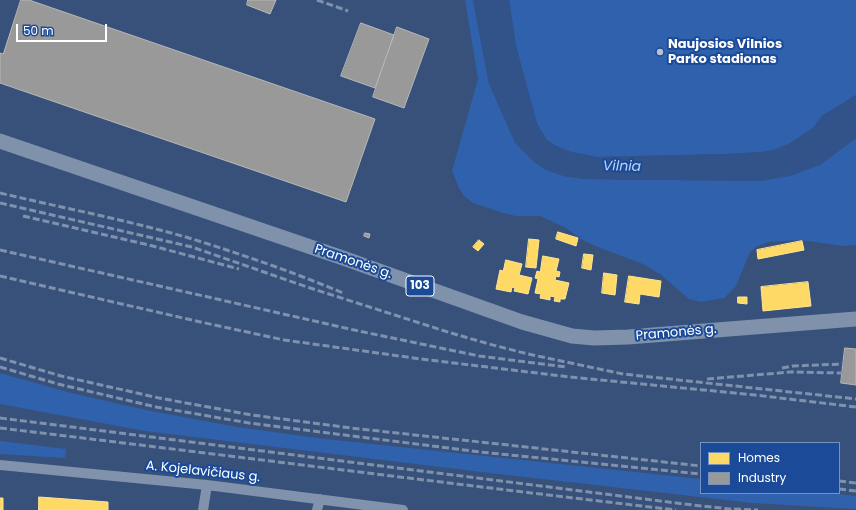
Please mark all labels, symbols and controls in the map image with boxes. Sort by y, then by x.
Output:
scale bar [18,16,109,42]
text: 50 m [23,22,54,39]
place label: Naujosios Vilnios Parko stadionas [668,37,782,68]
marker: Naujosios Vilnios Parko stadionas [655,47,665,57]
water label: Vilnia [603,158,641,176]
street label: Pramonės g. [312,241,394,283]
road number: 103 [406,276,434,296]
street label: Pramonės g. [635,322,717,344]
legend [700,442,840,494]
text: Homes [738,449,780,466]
street label: A. Kojelavičiaus g. [145,458,261,486]
text: Industry [738,469,786,486]

